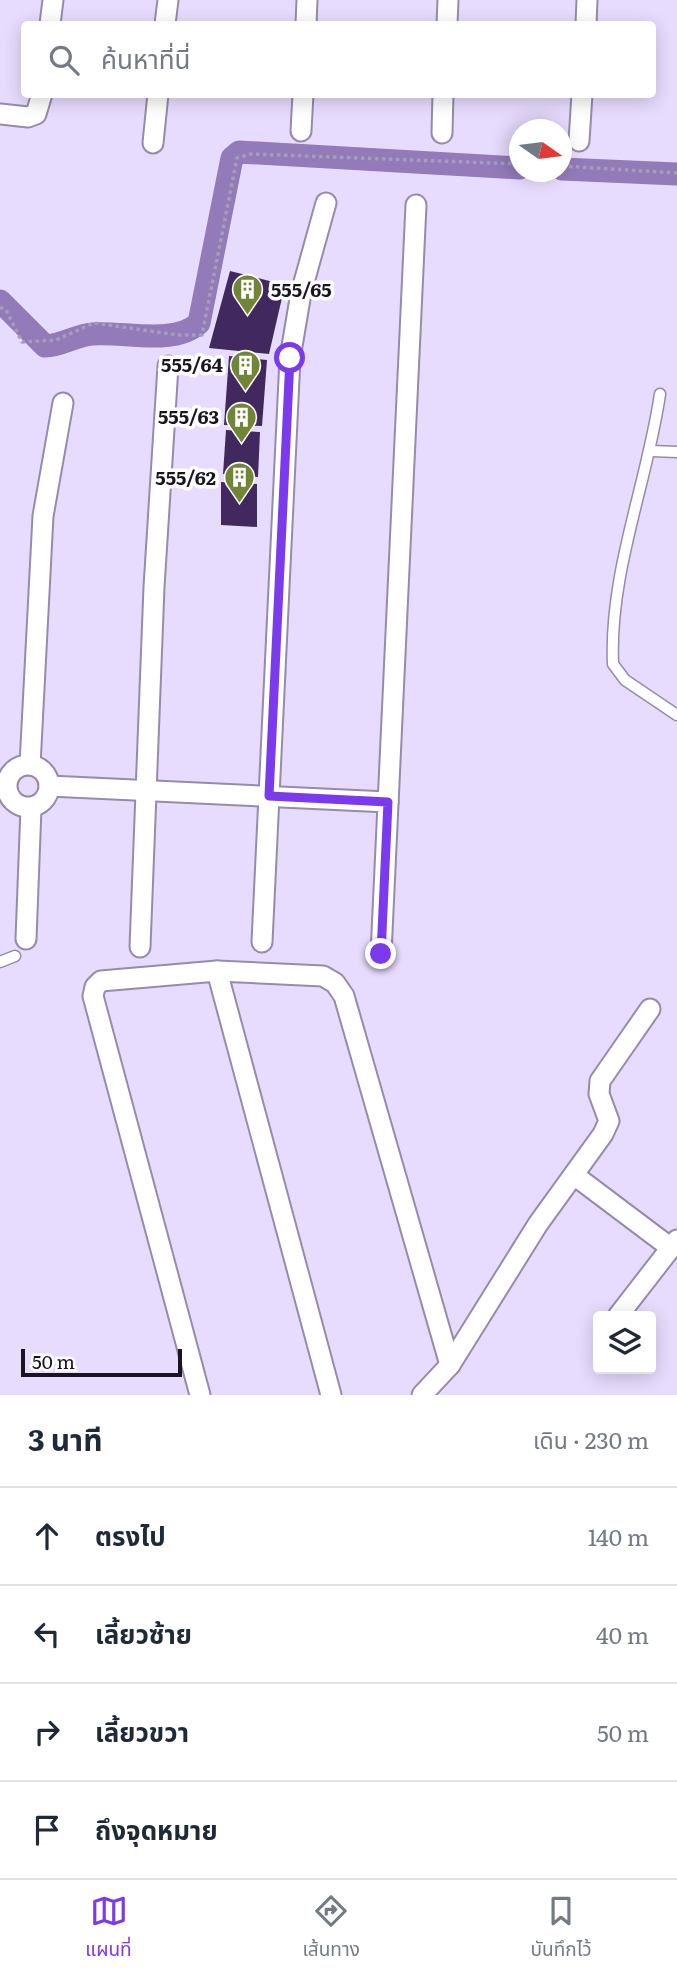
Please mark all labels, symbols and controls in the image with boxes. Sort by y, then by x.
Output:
search box [21,21,656,98]
text: ค้นหาที่นี่ [101,38,191,77]
icon: search [45,41,83,79]
north arrow [509,119,572,182]
building icon: 555/65 [231,273,265,317]
place label: 555/65 [271,275,332,303]
route start [274,342,305,373]
building icon: 555/64 [229,348,263,392]
place label: 555/64 [161,350,224,378]
building icon: 555/63 [225,400,259,444]
place label: 555/63 [158,402,219,430]
building icon: 555/62 [222,461,256,505]
place label: 555/62 [155,463,216,491]
route end [365,938,396,969]
map controls [593,1311,656,1374]
button: layers [593,1311,656,1374]
scale bar [21,1346,182,1378]
text: 50 m [32,1347,75,1375]
text: 3 นาที [28,1416,103,1460]
text: เดิน · 230 m [533,1422,649,1456]
text: ตรงไป [95,1515,166,1554]
icon: ahead [28,1517,66,1555]
text: 140 m [588,1519,649,1553]
text: เลี้ยวซ้าย [95,1613,192,1652]
icon: left [28,1615,66,1653]
text: 40 m [596,1617,649,1651]
text: เลี้ยวขวา [95,1711,189,1750]
icon: right [28,1713,66,1751]
text: 50 m [597,1715,649,1749]
text: ถึงจุดหมาย [95,1809,218,1848]
icon: arrive [28,1811,66,1849]
tab: แผนที่ [85,1892,132,1965]
tab: เส้นทาง [302,1892,360,1965]
tab: บันทึกไว้ [531,1892,592,1965]

